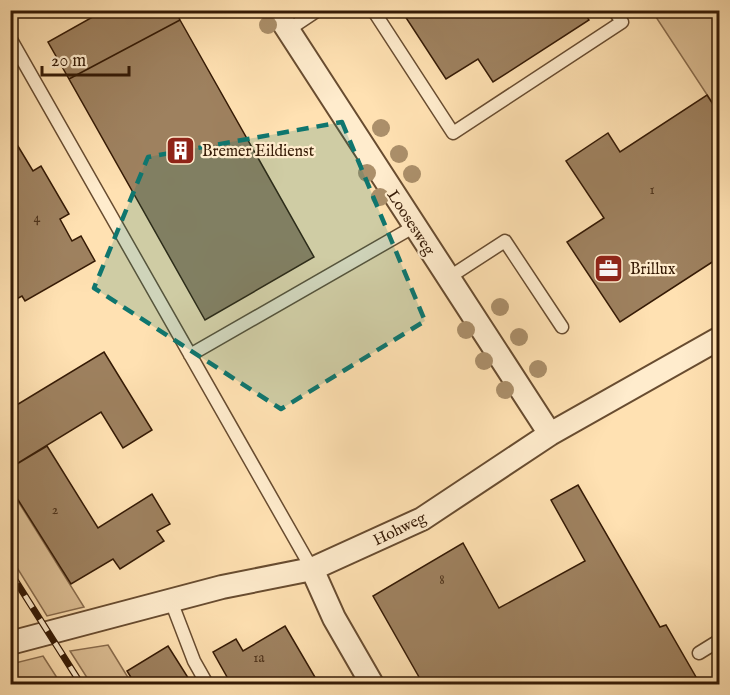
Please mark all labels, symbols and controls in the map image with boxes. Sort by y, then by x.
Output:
scale bar [42,39,129,77]
text: 20 m [51,50,86,73]
building icon: Bremer Eildienst [165,134,197,166]
place label: Bremer Eildienst [202,142,315,162]
house number: 1 [649,181,655,199]
street label: Loosesweg [382,187,439,260]
house number: 4 [34,209,41,227]
office icon: Brillux [593,252,625,284]
place label: Brillux [630,260,676,280]
house number: 2 [52,501,59,519]
street label: Hohweg [370,508,430,551]
house number: 8 [439,571,445,589]
house number: 1a [253,649,266,667]

